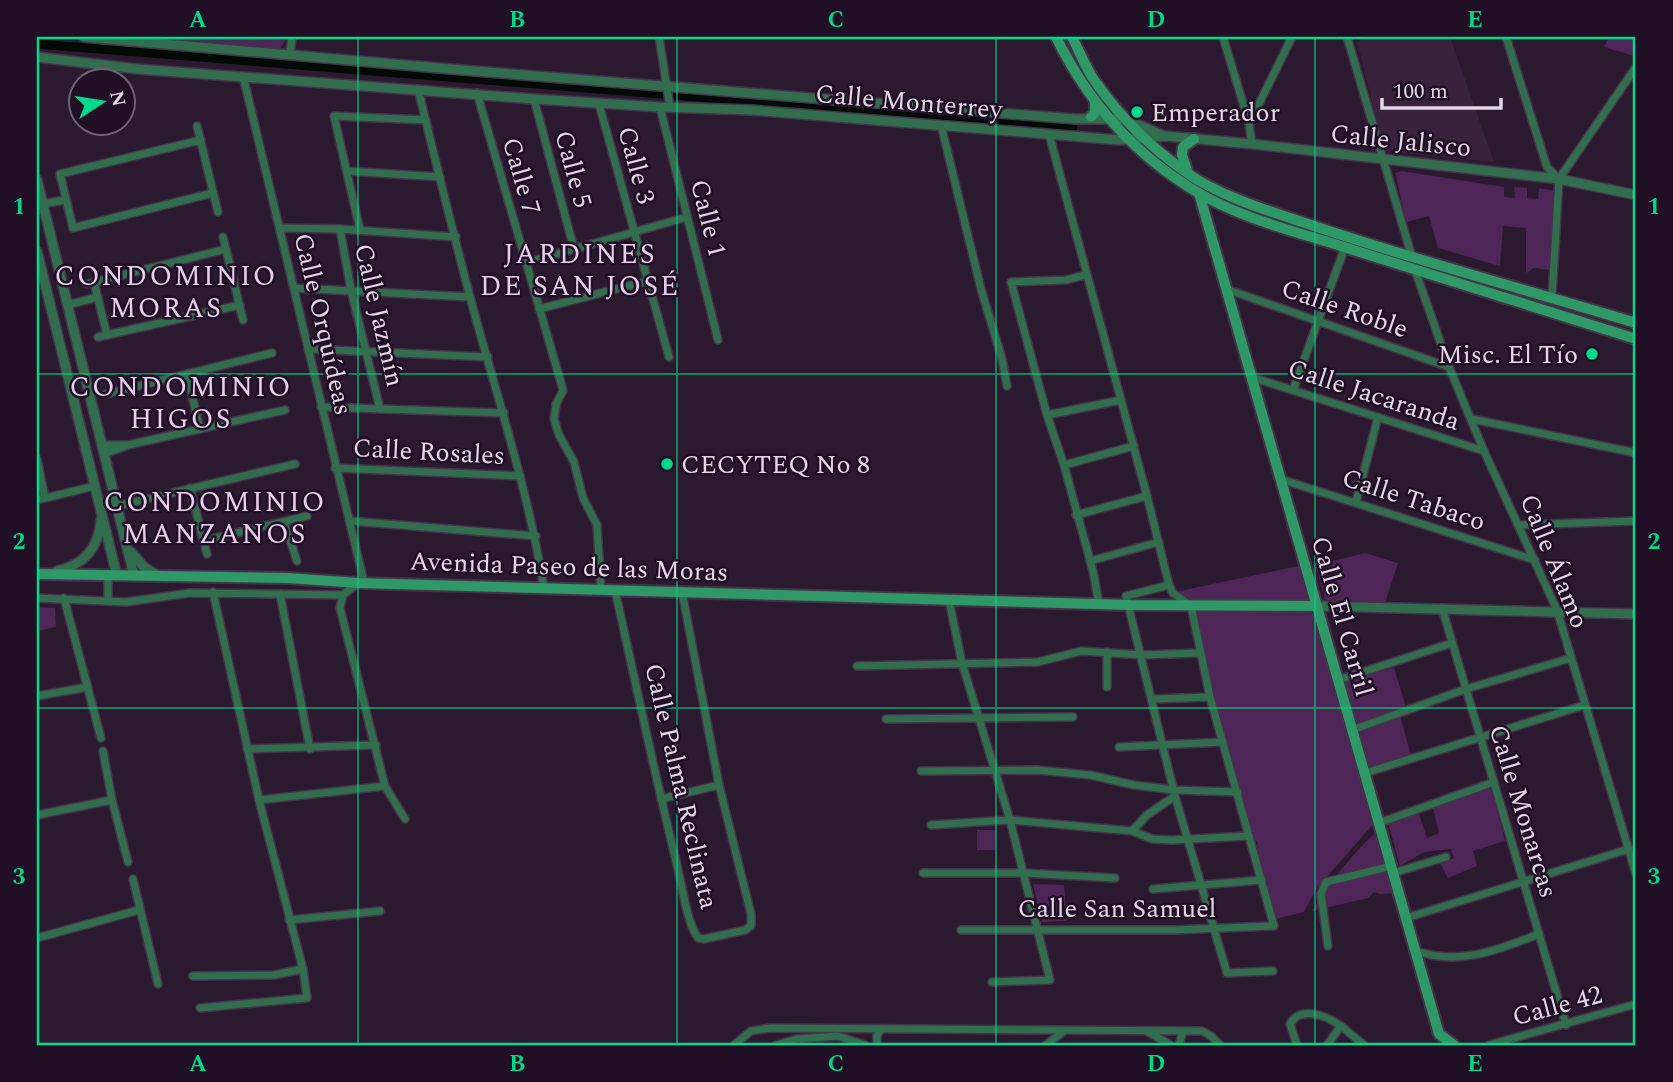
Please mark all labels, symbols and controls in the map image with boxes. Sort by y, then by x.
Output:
text: A [189,3,207,38]
text: B [509,3,525,38]
text: C [828,3,844,38]
text: D [1147,3,1165,38]
text: E [1467,3,1483,38]
north arrow [66,66,136,136]
scale bar [1382,66,1502,110]
street label: Calle Monterrey [814,74,1006,130]
text: 100 m [1393,76,1448,108]
text: N [101,88,133,109]
place label: Emperador [1151,93,1280,133]
marker: Emperador [1129,104,1145,120]
street label: Calle Jalisco [1329,114,1473,168]
street label: Calle 3 [607,122,666,209]
street label: Calle 5 [544,126,603,213]
street label: Calle 7 [491,133,551,220]
street label: Calle 1 [679,175,737,261]
text: 1 [13,190,25,225]
text: 1 [1648,190,1660,225]
street label: Calle Orquídeas [283,229,363,419]
district label: JARDINES DE SAN JOSÉ [480,233,680,308]
street label: Calle Jazmín [343,240,415,391]
district label: CONDOMINIO MORAS [55,255,277,330]
street label: Calle Roble [1276,269,1413,349]
place label: Misc. El Tío [1438,335,1578,375]
marker: Misc. El Tío [1584,346,1600,362]
street label: Calle Jacaranda [1283,348,1465,442]
district label: CONDOMINIO HIGOS [70,366,292,441]
street label: Calle Rosales [352,428,506,476]
place label: CECYTEQ No 8 [681,445,870,485]
marker: CECYTEQ No 8 [659,456,675,472]
street label: Calle Tabaco [1337,458,1491,542]
district label: CONDOMINIO MANZANOS [104,481,326,556]
street label: Calle Álamo [1509,488,1599,635]
text: 2 [13,525,26,560]
text: 2 [1648,525,1661,560]
street label: Calle El Carril [1300,531,1384,701]
street label: Avenida Paseo de las Moras [409,541,729,593]
street label: Calle Palma Reclinata [633,659,729,913]
street label: Calle Monarcas [1478,720,1568,903]
text: 3 [13,860,26,895]
text: 3 [1648,860,1661,895]
street label: Calle San Samuel [1018,889,1216,929]
street label: Calle 42 [1508,975,1607,1037]
text: A [189,1047,207,1082]
text: B [509,1047,525,1082]
text: C [828,1047,844,1082]
text: D [1147,1047,1165,1082]
text: E [1467,1047,1483,1082]

